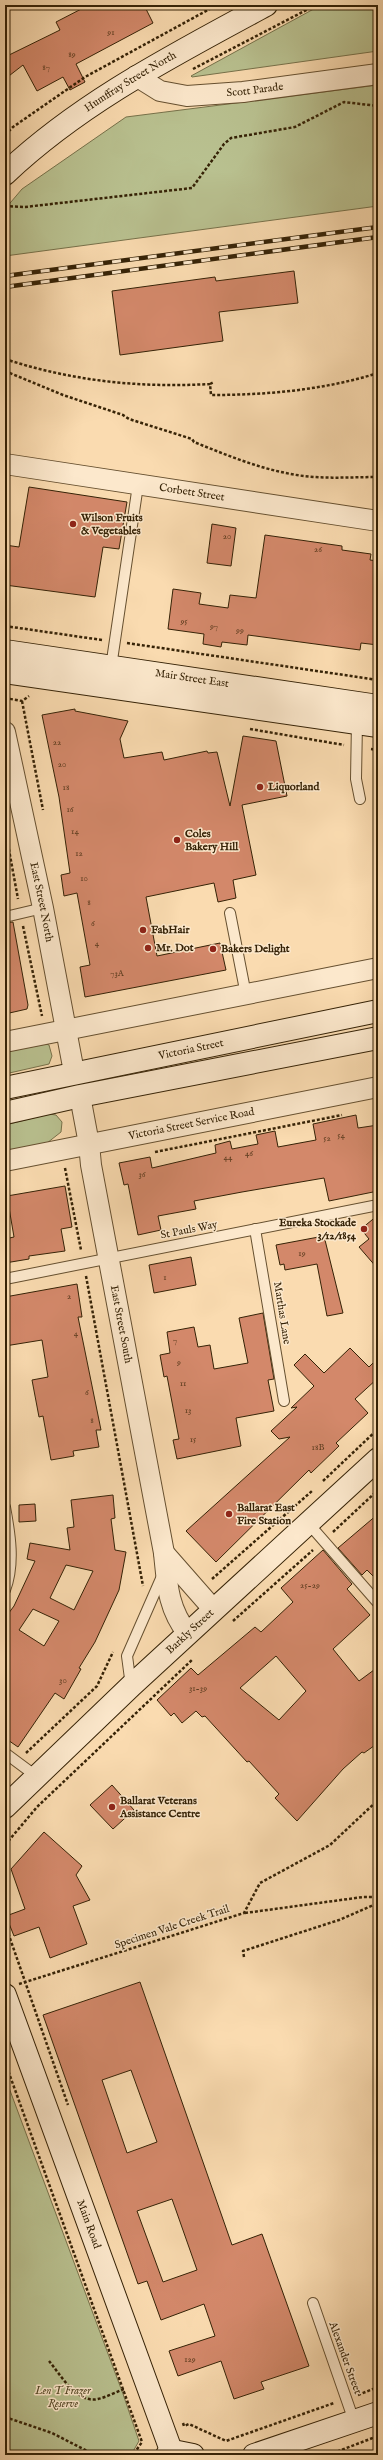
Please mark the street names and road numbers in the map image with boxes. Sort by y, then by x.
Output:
street label: Humffray Street North [82,48,179,115]
street label: Scott Parade [226,80,284,100]
street label: Corbett Street [158,481,226,504]
street label: Mair Street East [154,666,230,691]
street label: East Street North [26,861,56,943]
street label: Victoria Street [156,1036,225,1063]
street label: Victoria Street Service Road [126,1105,256,1144]
street label: St Pauls Way [159,1218,219,1242]
street label: Marthas Lane [270,1281,294,1345]
street label: East Street South [107,1284,135,1365]
street label: Barkly Street [163,1606,217,1657]
street label: Specimen Vale Creek Trail [113,1902,231,1952]
street label: Main Road [73,2198,104,2251]
street label: Alexander Street [325,2319,365,2396]

